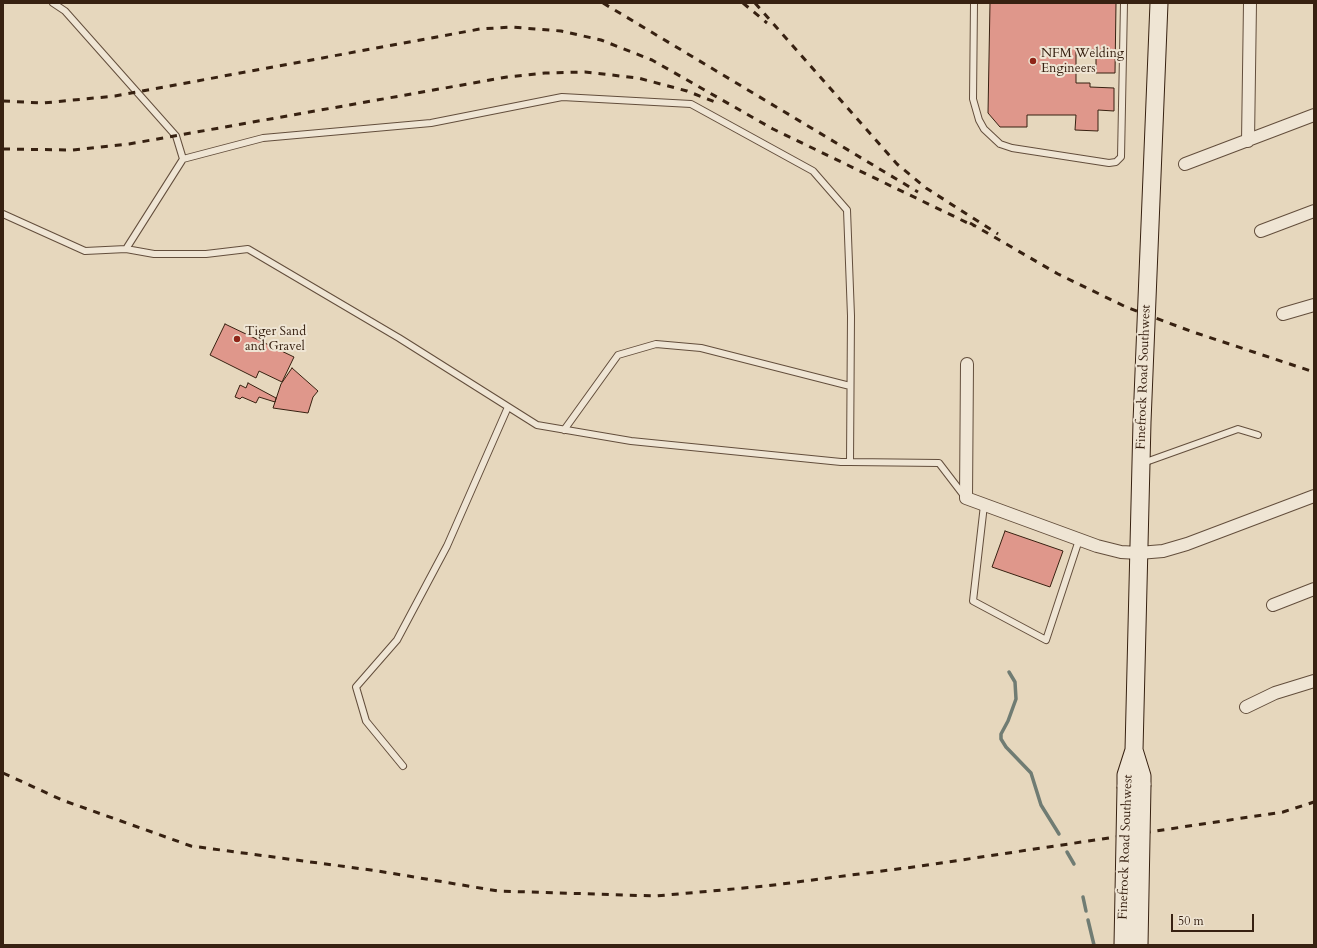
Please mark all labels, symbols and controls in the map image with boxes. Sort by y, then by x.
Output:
place label: NFM Welding Engineers [1041,46,1124,77]
marker: NFM Welding Engineers [1028,56,1038,66]
street label: Finefrock Road Southwest [1134,304,1154,450]
place label: Tiger Sand and Gravel [245,324,306,355]
marker: Tiger Sand and Gravel [232,334,242,344]
street label: Finefrock Road Southwest [1116,774,1136,920]
scale bar [1173,906,1256,932]
text: 50 m [1178,913,1204,929]

